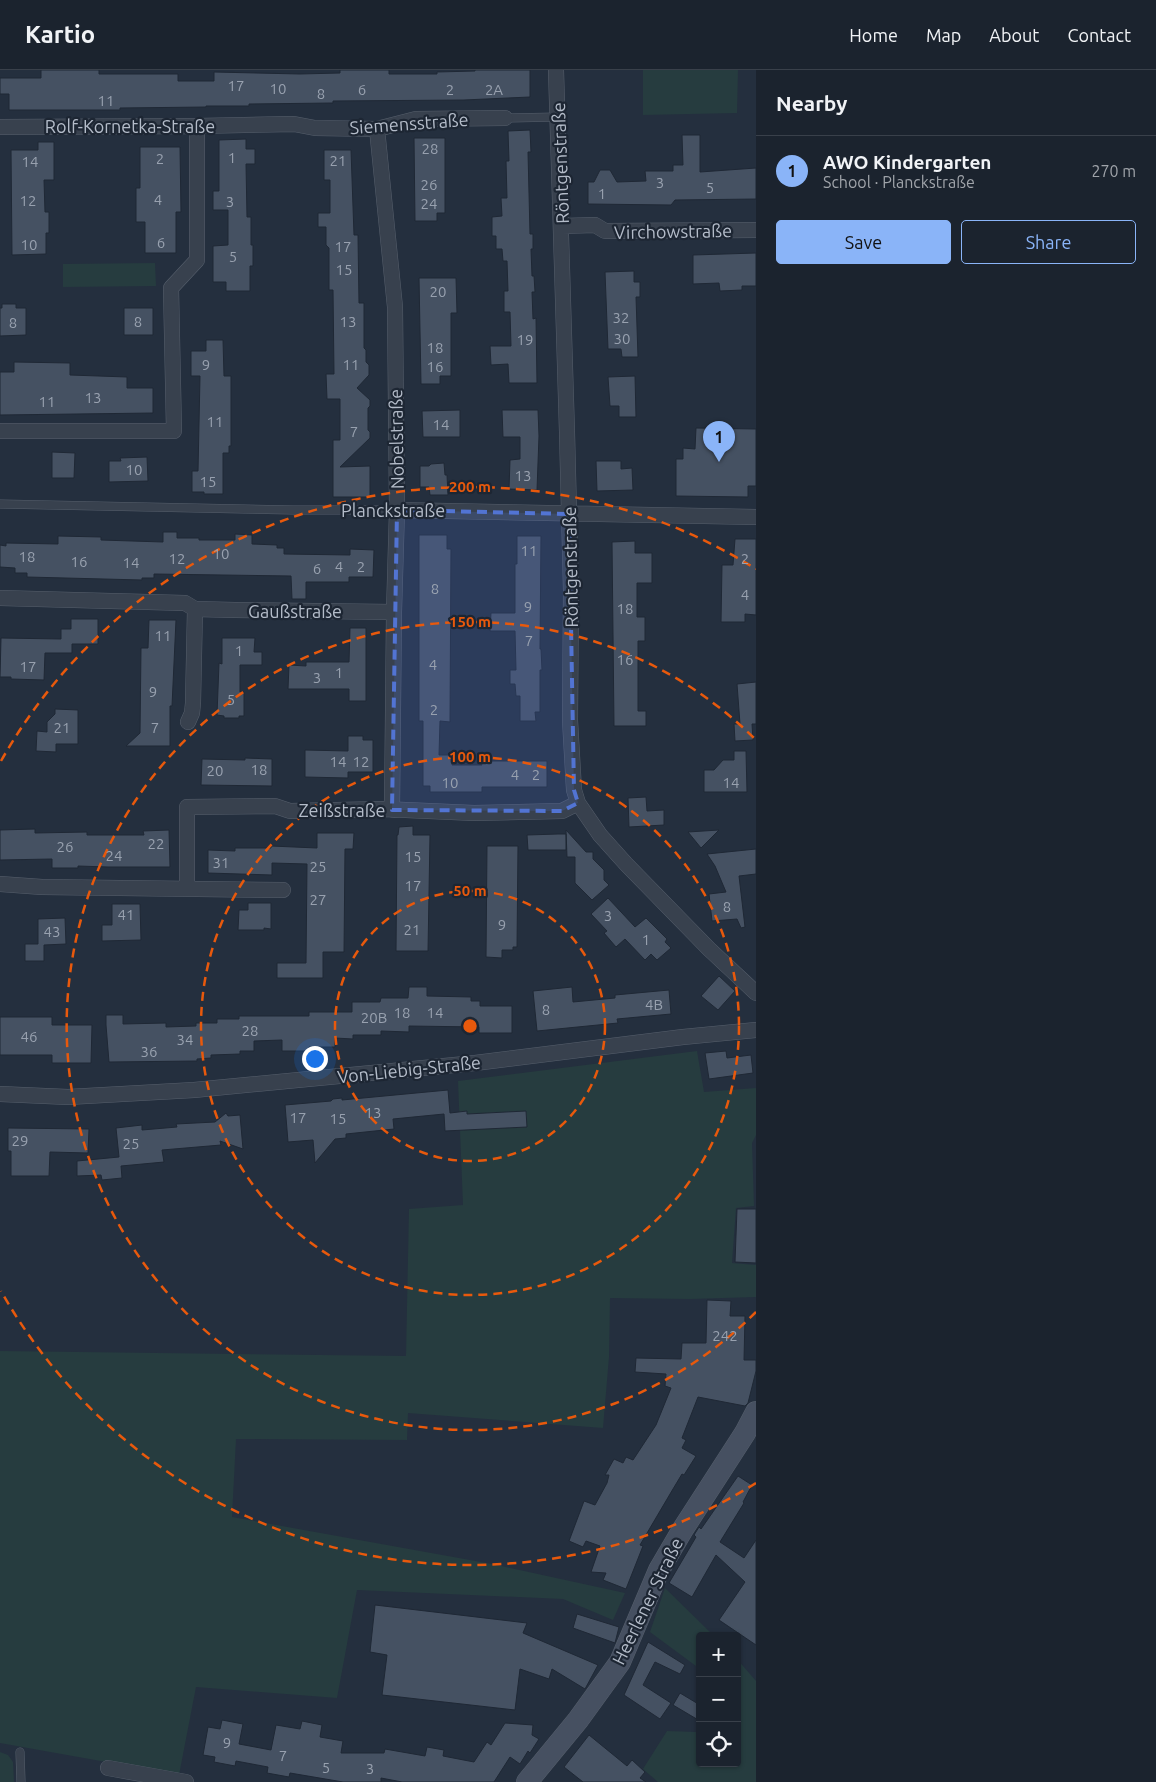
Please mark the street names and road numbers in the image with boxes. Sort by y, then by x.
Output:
street label: Röntgenstraße [548,102,572,224]
street label: Siemensstraße [349,109,469,137]
street label: Rolf-Kornetka-Straße [45,116,215,136]
street label: Virchowstraße [614,220,732,242]
street label: Nobelstraße [385,389,407,489]
street label: Planckstraße [341,500,445,520]
street label: Röntgenstraße [559,506,581,628]
street label: Gaußstraße [248,601,342,621]
street label: Zeißstraße [298,800,386,820]
street label: Von-Liebig-Straße [336,1052,482,1086]
street label: Heerlener Straße [608,1534,686,1668]

